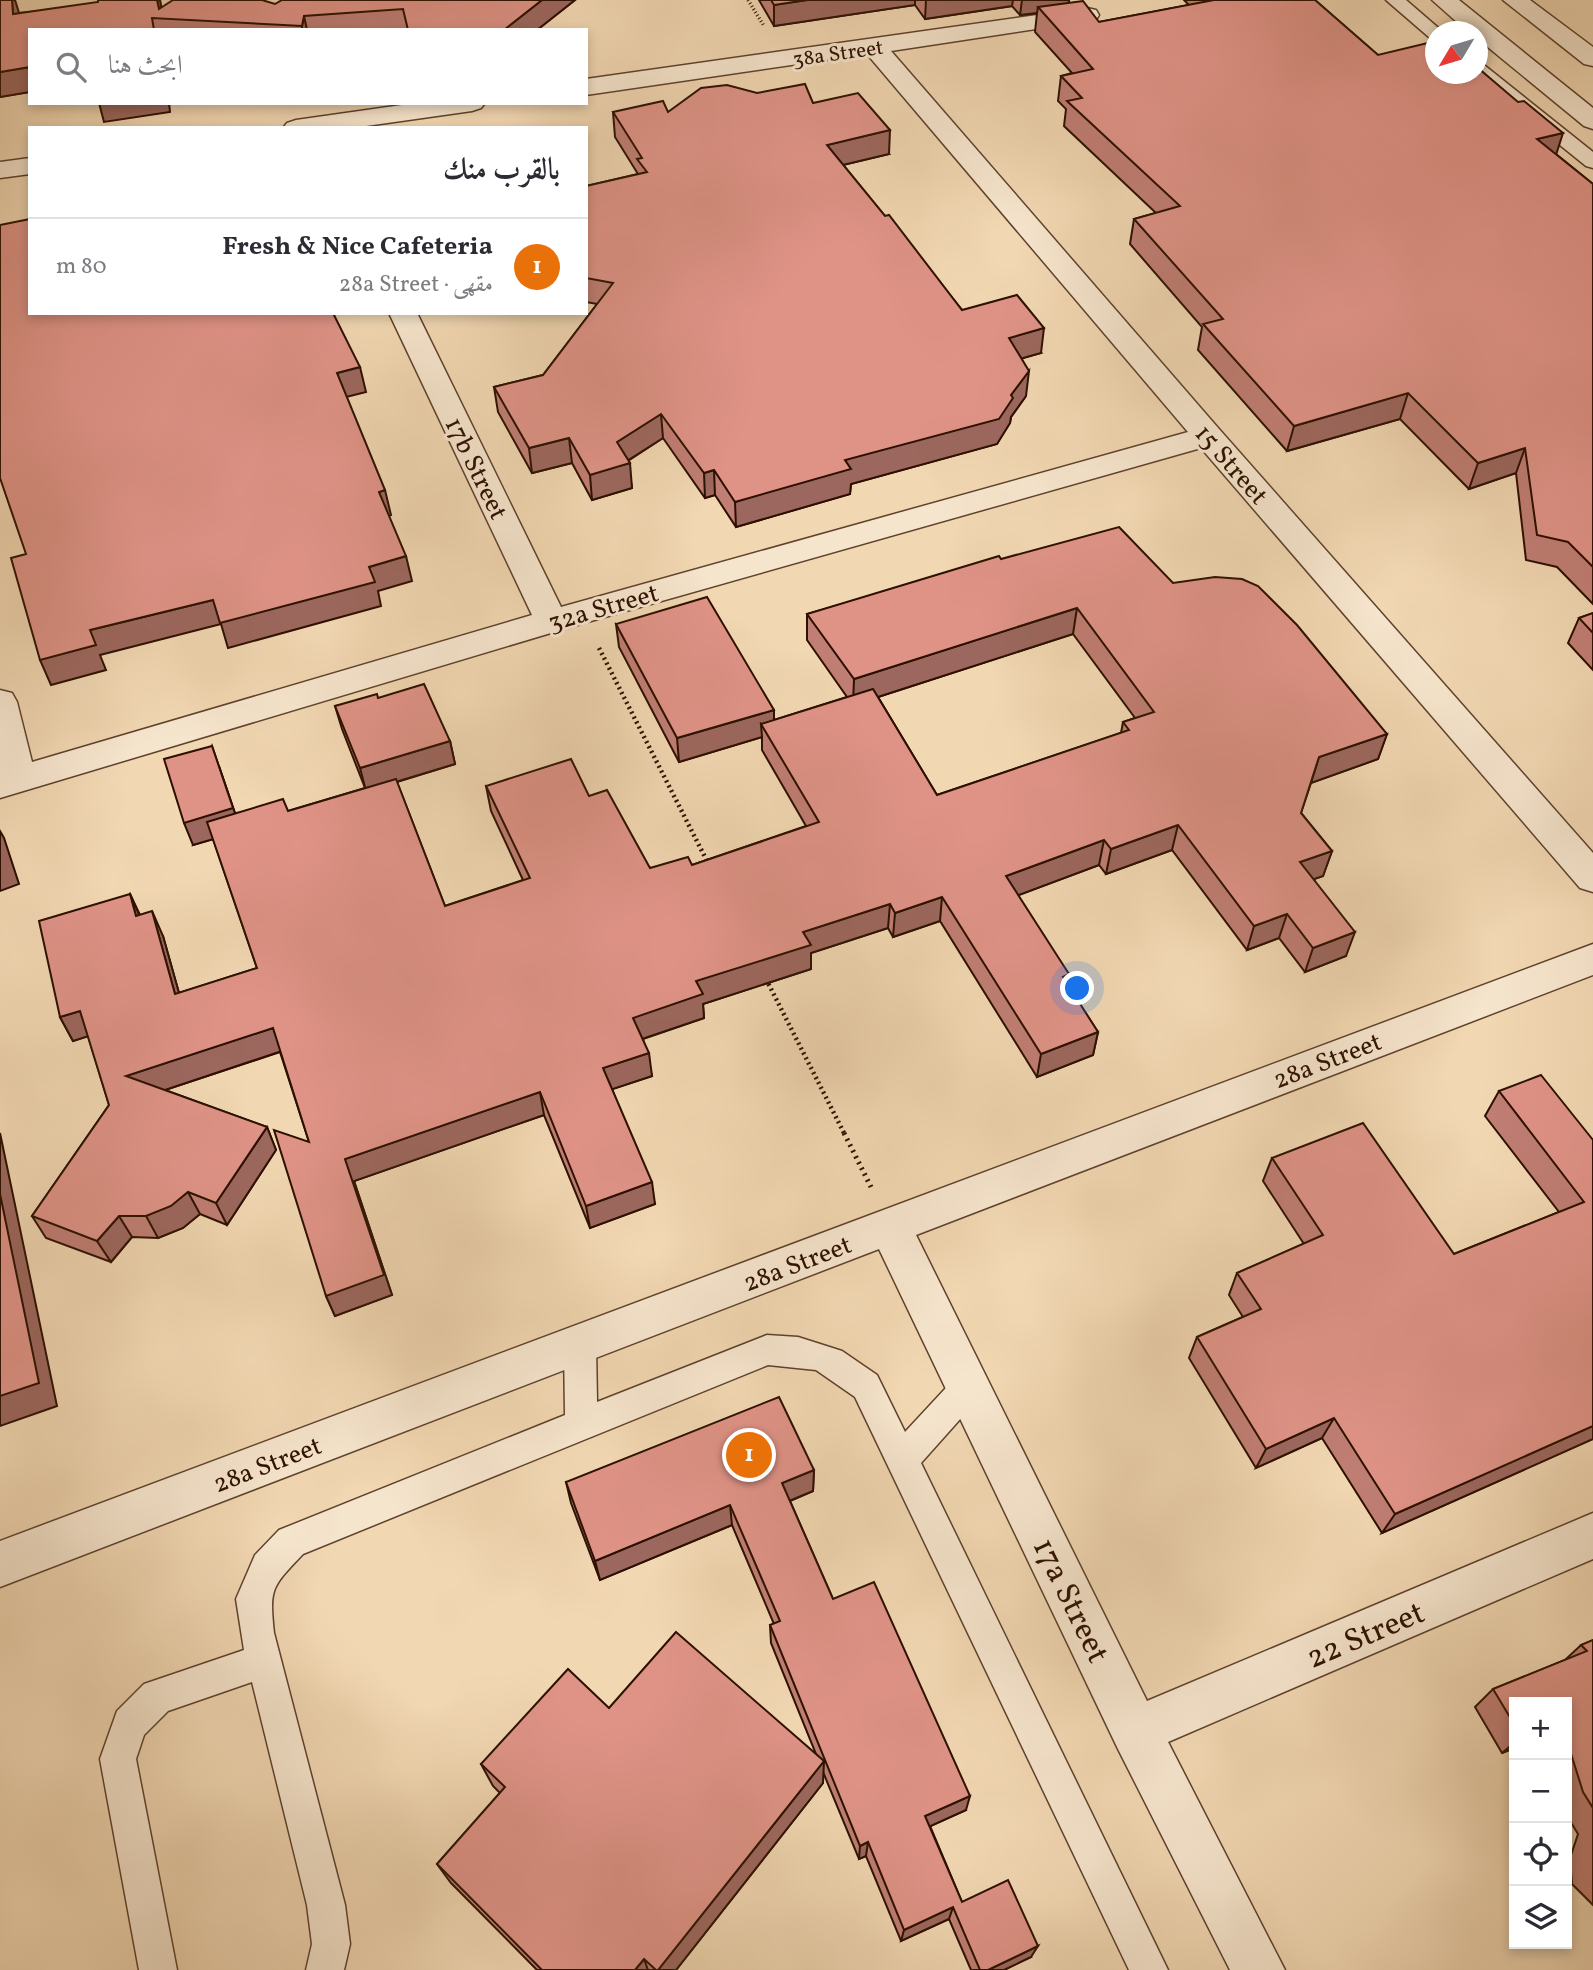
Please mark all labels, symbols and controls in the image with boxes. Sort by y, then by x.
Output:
north arrow [1425,21,1488,84]
search box [28,28,588,105]
street label: 38a Street [791,34,885,75]
icon: search [52,48,90,86]
text: ابحث هنا [108,48,183,84]
text: بالقرب منك [443,150,560,192]
text: Fresh & Nice Cafeteria [222,229,493,265]
text: 80 m [56,251,106,283]
text: 1 [532,251,542,283]
text: مقهى · 28a Street [339,269,493,301]
street label: 17b Street [435,411,516,526]
street label: 15 Street [1185,417,1276,513]
street label: 32a Street [544,576,663,642]
your location [1060,971,1094,1005]
street label: 28a Street [1268,1025,1387,1099]
street label: 28a Street [738,1228,857,1302]
street label: 28a Street [208,1429,327,1503]
pin: 1 [726,1429,772,1481]
street label: 17a Street [1020,1531,1118,1671]
street label: 22 Street [1300,1592,1432,1681]
map controls [1509,1697,1572,1949]
button: + [1509,1697,1572,1760]
button: − [1509,1760,1572,1823]
button: locate [1509,1823,1572,1886]
button: layers [1509,1886,1572,1949]

